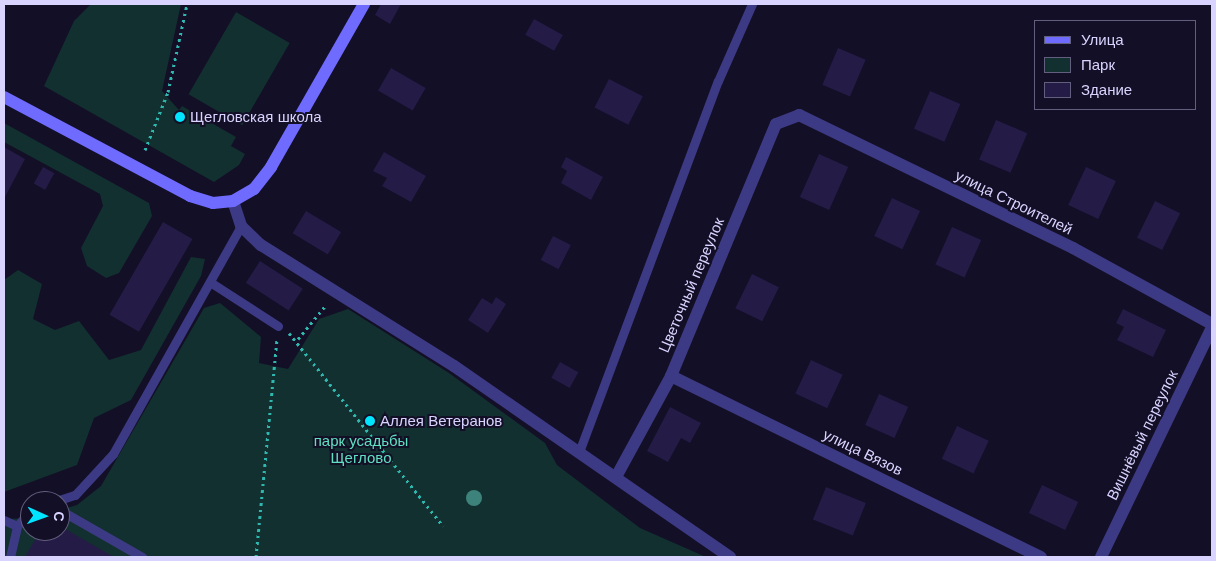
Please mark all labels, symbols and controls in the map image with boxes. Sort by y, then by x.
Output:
legend [1034,20,1196,110]
text: Улица [1081,31,1124,48]
text: Парк [1081,56,1115,73]
text: Здание [1081,81,1132,98]
place label: Щегловская школа [190,108,322,126]
marker: Щегловская школа [174,111,186,123]
street label: улица Строителей [952,166,1076,238]
street label: Цветочный переулок [654,215,728,355]
street label: Вишнёвый переулок [1103,367,1181,503]
place label: Аллея Ветеранов [380,412,502,430]
marker: Аллея Ветеранов [364,415,376,427]
street label: улица Вязов [820,425,906,479]
park label: парк усадьбы Щеглово [314,431,408,466]
north arrow [20,491,70,541]
text: С [51,511,67,522]

